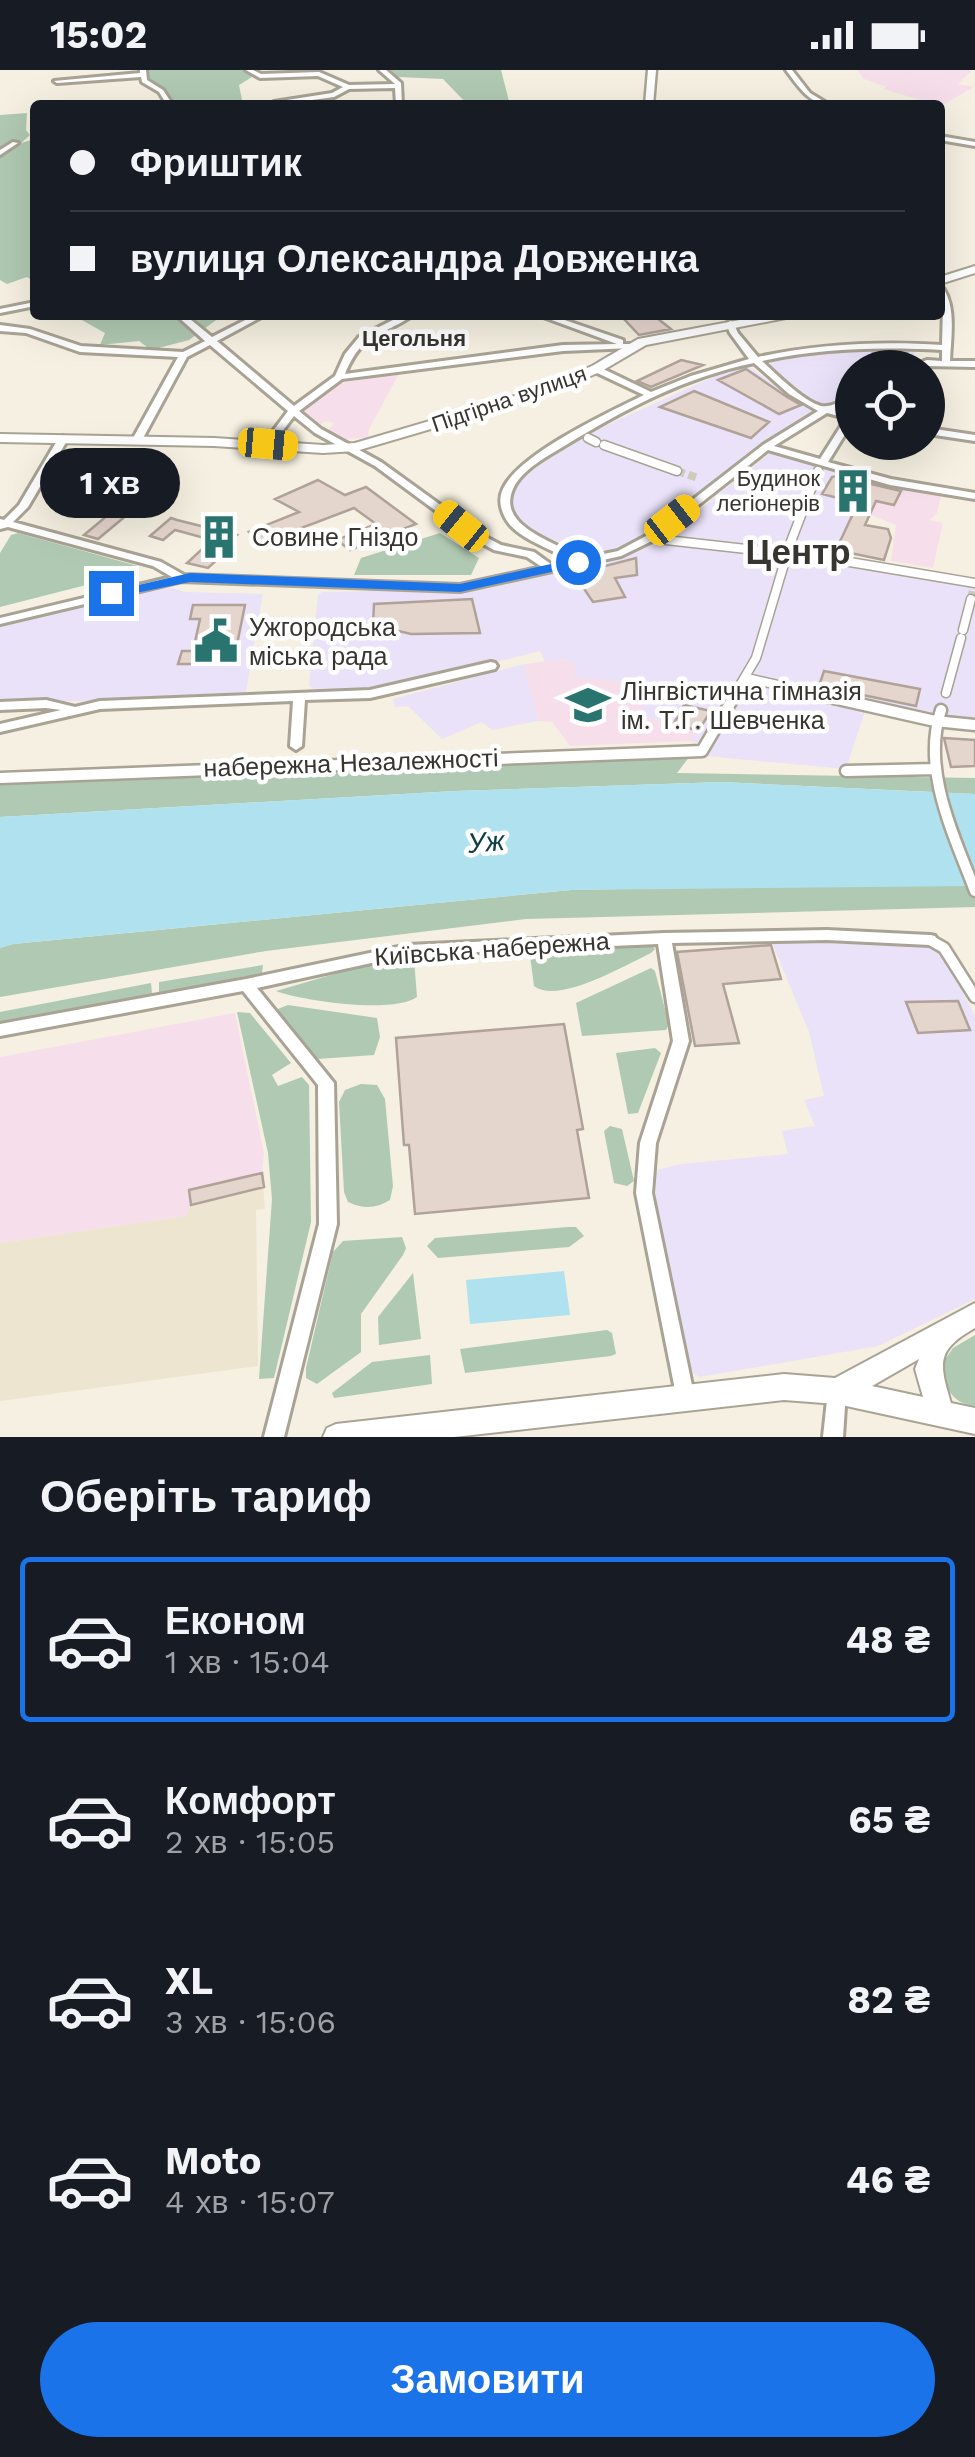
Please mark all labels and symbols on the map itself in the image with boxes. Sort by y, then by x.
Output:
district label: Цегольня [362,326,466,351]
street label: Підгірна вулиця [428,361,590,437]
car [237,426,299,462]
callout: 1 хв [41,448,181,518]
place label: Будинок легіонерів [717,466,820,516]
building icon: Будинок легіонерів [829,467,877,515]
car [639,490,705,550]
car [428,495,494,557]
building icon: Совине Гніздо [195,513,243,561]
place label: Совине Гніздо [252,523,418,552]
district label: Центр [745,531,851,573]
route start [556,540,601,585]
route end [89,571,134,616]
place label: Ужгородська міська рада [249,613,396,671]
public building icon: Ужгородська міська рада [192,617,240,665]
place label: Лінгвістична гімназія ім. Т.Г. Шевченка [621,677,862,735]
school or university icon: Лінгвістична гімназія ім. Т.Г. Шевченка [564,681,612,729]
street label: набережна Незалежності [203,743,499,783]
water label: Уж [465,824,508,860]
street label: Київська набережна [374,926,611,972]

